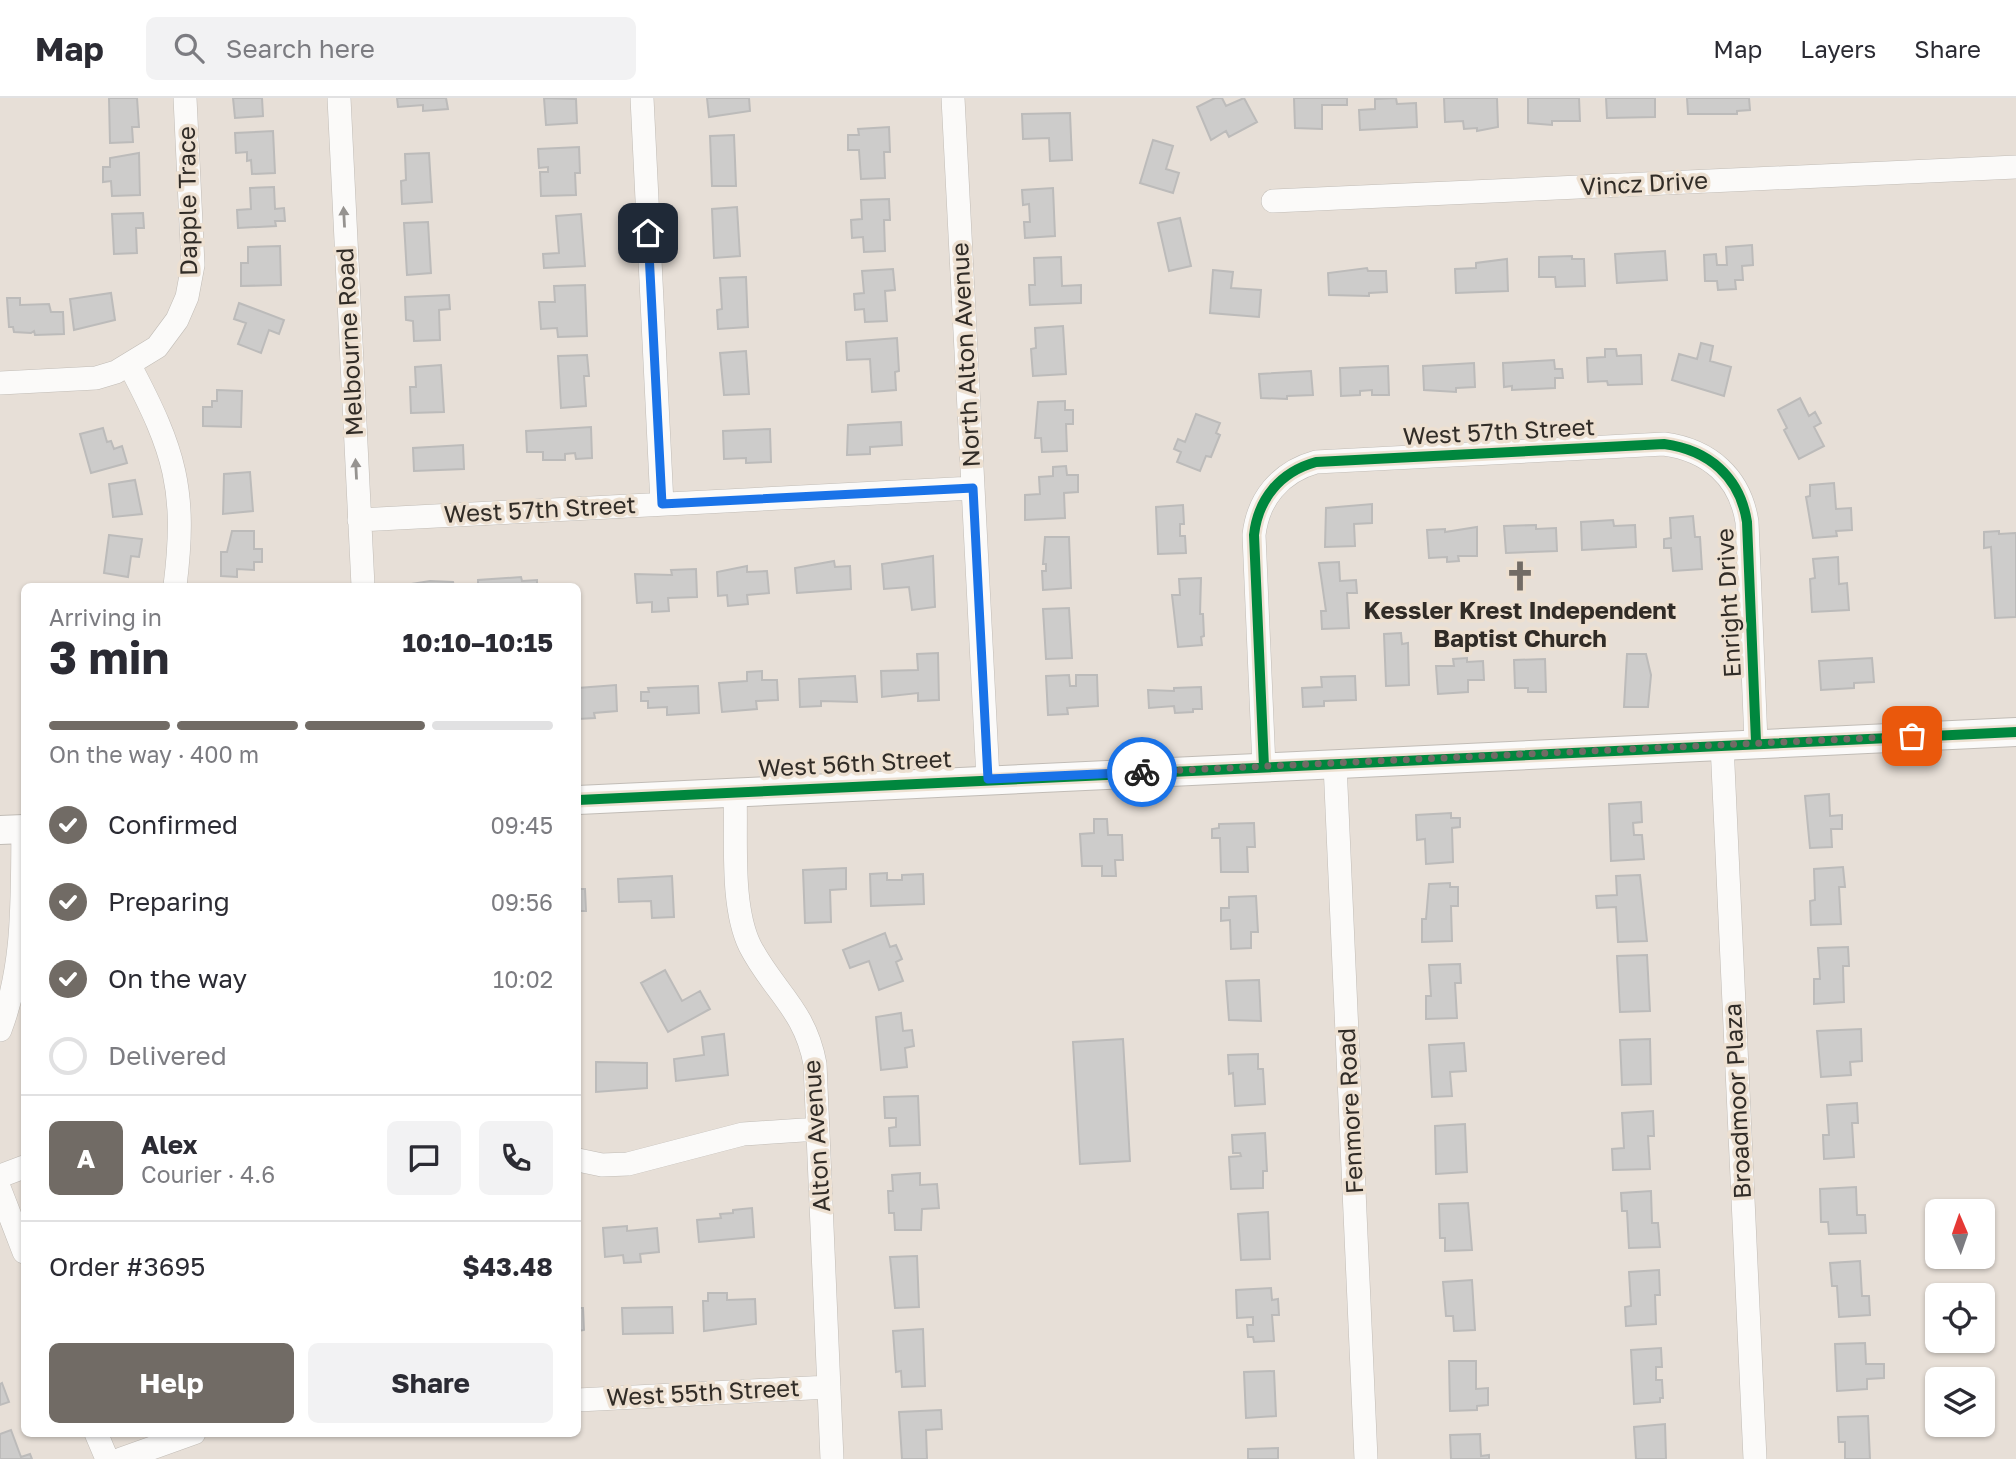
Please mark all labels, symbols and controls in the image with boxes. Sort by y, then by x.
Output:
search box [146,17,636,80]
text: Map [35,29,104,68]
icon: search [170,29,208,67]
text: Search here [226,33,375,64]
text: Map [1713,34,1762,63]
text: Layers [1800,34,1876,63]
text: Share [1914,34,1981,63]
street label: Dapple Trace [171,126,202,276]
street label: Vincz Drive [1579,165,1709,200]
pin [618,203,678,263]
one-way arrow [339,206,350,228]
icon: home [629,214,667,252]
street label: North Alton Avenue [944,242,985,468]
street label: Melbourne Road [329,247,368,437]
street label: West 57th Street [1402,411,1596,450]
one-way arrow [351,458,362,480]
street label: West 57th Street [443,489,637,528]
street label: Enright Drive [1709,528,1746,679]
church icon: Kessler Krest Independent Baptist Church [1503,559,1537,593]
place label: Kessler Krest Independent Baptist Church [1364,595,1676,652]
text: Arriving in [49,603,162,631]
text: 10:10–10:15 [402,627,553,658]
text: 3 min [49,629,169,684]
pin [1882,706,1942,766]
icon: bag [1893,717,1931,755]
courier [1107,737,1177,807]
text: On the way · 400 m [49,740,259,768]
street label: West 56th Street [757,743,953,782]
icon: bike [1123,753,1161,791]
icon: check [49,806,87,844]
text: Confirmed [108,809,238,840]
text: 09:45 [491,811,553,839]
icon: check [49,883,87,921]
text: Preparing [108,886,230,917]
text: 09:56 [491,888,553,916]
icon: check [49,960,87,998]
text: On the way [108,963,247,994]
text: 10:02 [493,965,553,993]
street label: Broadmoor Plaza [1717,1002,1756,1200]
street label: Fenmore Road [1331,1027,1368,1195]
text: Delivered [108,1040,227,1071]
street label: Alton Avenue [796,1059,835,1213]
button: chat [387,1121,461,1195]
button: phone [479,1121,553,1195]
text: Alex [141,1129,198,1160]
text: A [77,1143,95,1174]
text: Courier · 4.6 [141,1160,275,1188]
north arrow [1925,1199,1995,1269]
map controls [1925,1199,1995,1437]
text: Order #3695 [49,1251,205,1282]
text: $43.48 [462,1251,553,1282]
button: locate [1925,1283,1995,1353]
button: Help [49,1343,294,1423]
button: Share [308,1343,553,1423]
button: layers [1925,1367,1995,1437]
street label: West 55th Street [606,1372,800,1411]

